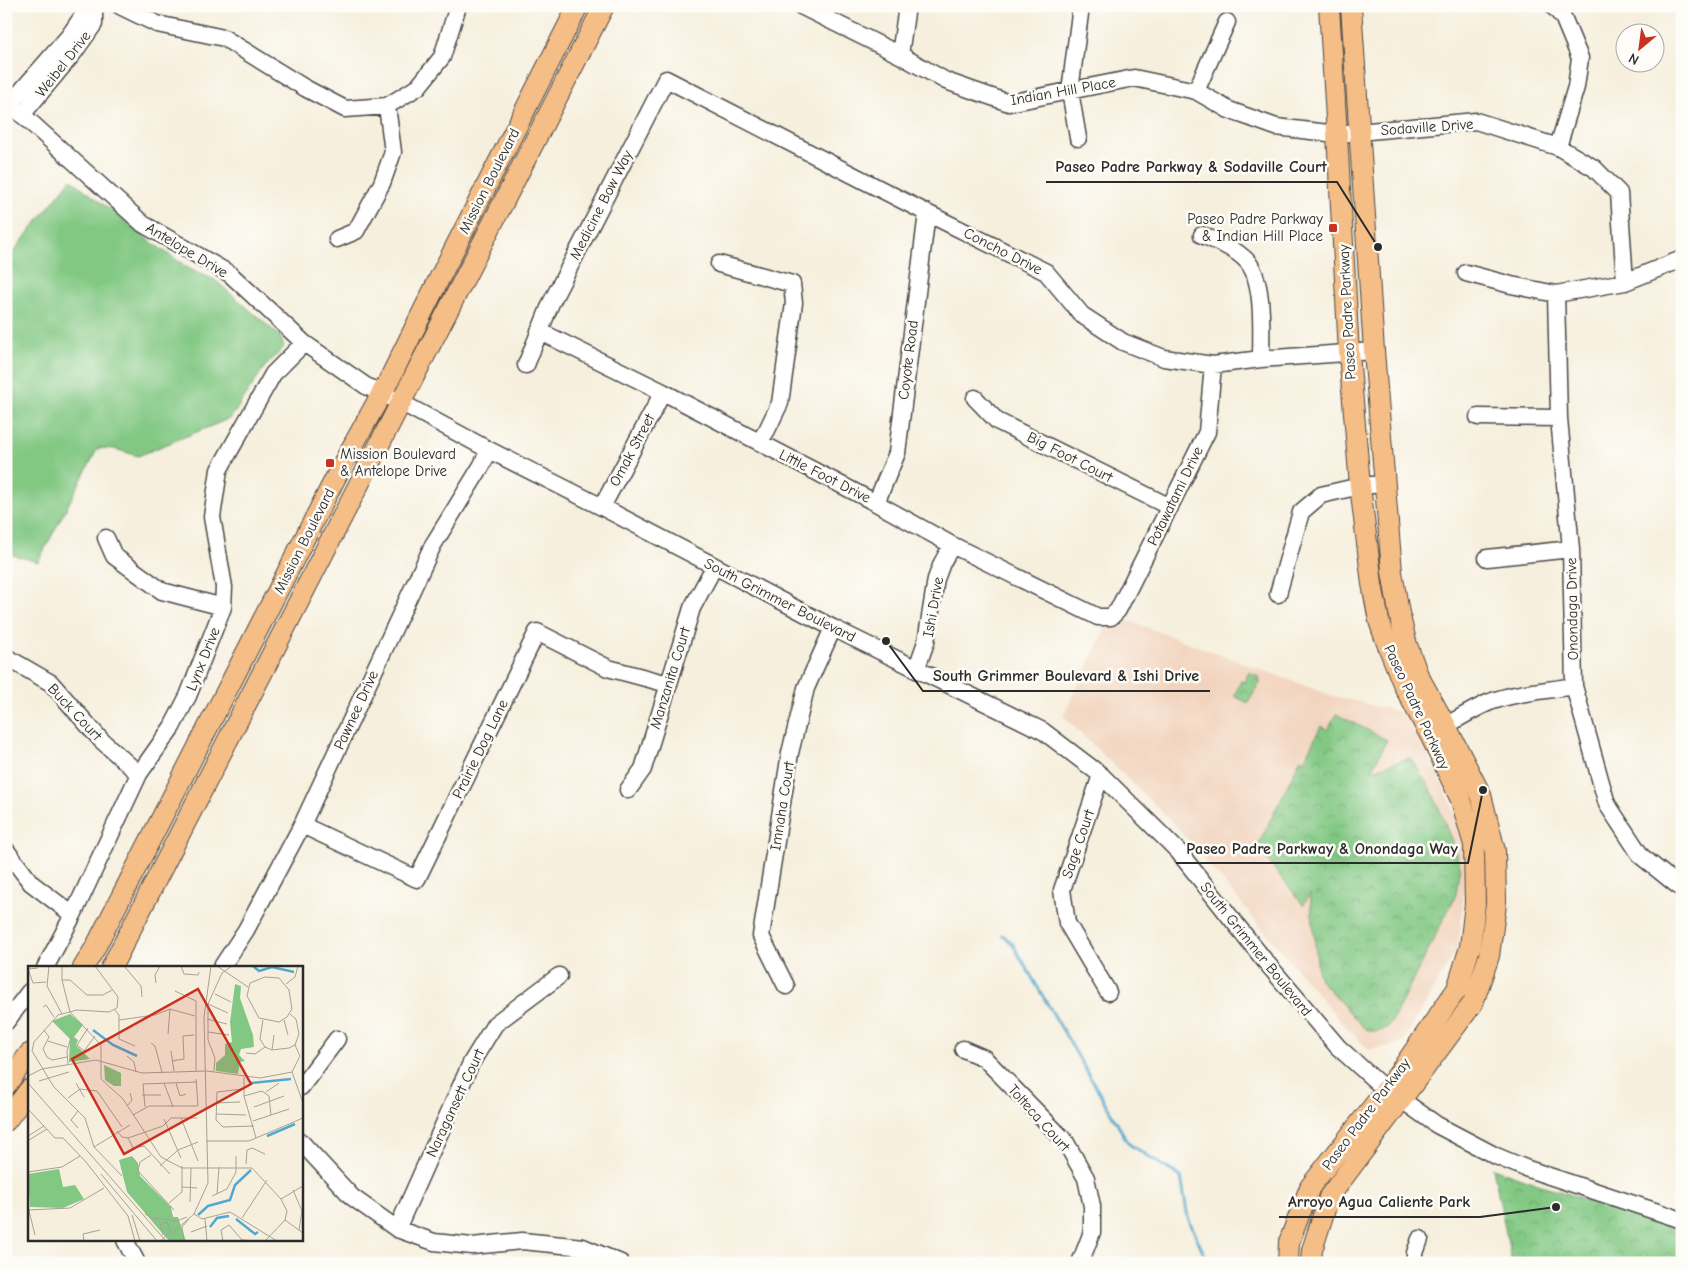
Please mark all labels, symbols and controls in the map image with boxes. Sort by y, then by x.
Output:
north arrow [1616,22,1666,72]
street label: Weibel Drive [32,27,95,101]
text: N [1626,49,1642,69]
street label: Indian Hill Place [1009,73,1118,109]
street label: Sodaville Drive [1380,115,1474,139]
street label: Mission Boulevard [455,125,523,237]
street label: Medicine Bow Way [566,147,636,263]
callout: Paseo Padre Parkway & Sodaville Court [1046,151,1337,182]
text: Paseo Padre Parkway & Sodaville Court [1055,158,1328,176]
place label: Paseo Padre Parkway & Indian Hill Place [1187,210,1323,245]
street label: Antelope Drive [143,218,232,282]
marker: Paseo Padre Parkway & Indian Hill Place [1327,222,1339,234]
street label: Concho Drive [961,223,1046,279]
street label: Paseo Padre Parkway [1334,243,1360,380]
street label: Coyote Road [894,319,922,401]
street label: Omak Street [605,410,659,489]
street label: Big Foot Court [1024,428,1116,487]
street label: Potawatami Drive [1143,443,1207,549]
place label: Mission Boulevard & Antelope Drive [340,445,456,480]
street label: Little Foot Drive [776,445,874,507]
marker: Mission Boulevard & Antelope Drive [324,457,336,469]
street label: Mission Boulevard [270,485,338,597]
street label: South Grimmer Boulevard [701,554,859,646]
street label: Onondaga Drive [1562,557,1582,661]
street label: Ishi Drive [919,575,947,639]
street label: Lynx Drive [182,624,224,693]
street label: Manzanita Court [646,624,694,731]
street label: Paseo Padre Parkway [1380,642,1454,773]
callout: South Grimmer Boulevard & Ishi Drive [923,660,1210,691]
street label: Pawnee Drive [330,667,382,752]
text: South Grimmer Boulevard & Ishi Drive [933,667,1199,685]
street label: Buck Court [44,680,106,745]
street label: Prairie Dog Lane [448,696,512,802]
street label: Imnaha Court [766,759,798,852]
street label: Sage Court [1058,807,1098,881]
callout: Paseo Padre Parkway & Onondaga Way [1176,832,1468,863]
text: Paseo Padre Parkway & Onondaga Way [1186,840,1458,858]
street label: South Grimmer Boulevard [1196,878,1316,1020]
inset map [28,966,302,1242]
street label: Naragansett Court [422,1045,488,1160]
street label: Paseo Padre Parkway [1318,1054,1414,1174]
street label: Tolteca Court [1004,1081,1074,1156]
callout: Arroyo Agua Caliente Park [1279,1186,1480,1217]
text: Arroyo Agua Caliente Park [1288,1193,1470,1211]

